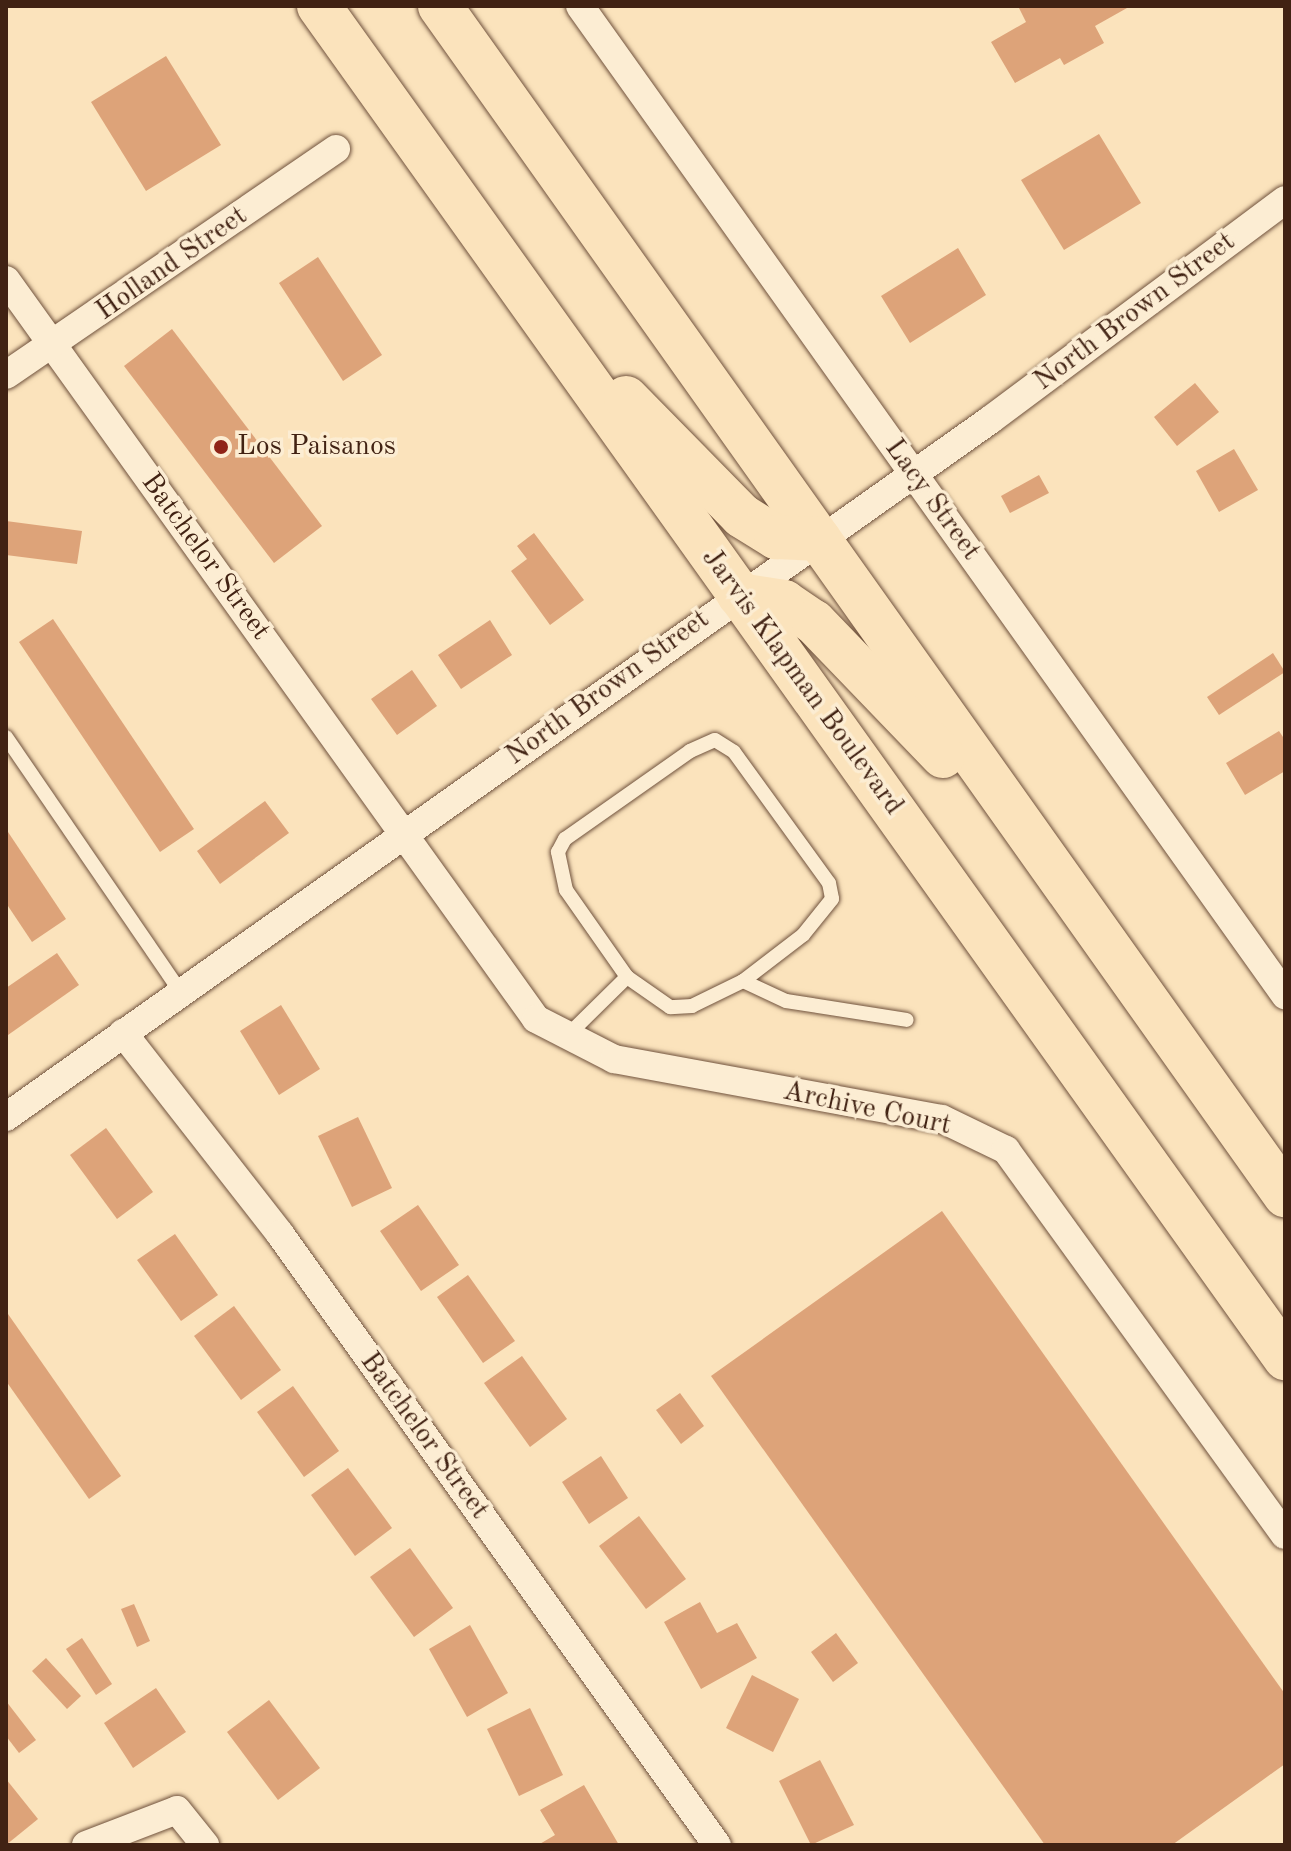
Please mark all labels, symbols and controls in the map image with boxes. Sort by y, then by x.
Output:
street label: Holland Street [90,200,254,328]
street label: North Brown Street [1028,225,1242,399]
place label: Los Paisanos [237,430,396,464]
street label: Lacy Street [877,433,987,567]
marker: Los Paisanos [212,438,230,456]
street label: Batchelor Street [133,467,277,647]
street label: Jarvis Klapman Boulevard [694,542,910,822]
street label: North Brown Street [500,603,716,773]
street label: Archive Court [780,1075,954,1143]
street label: Batchelor Street [352,1346,496,1526]

